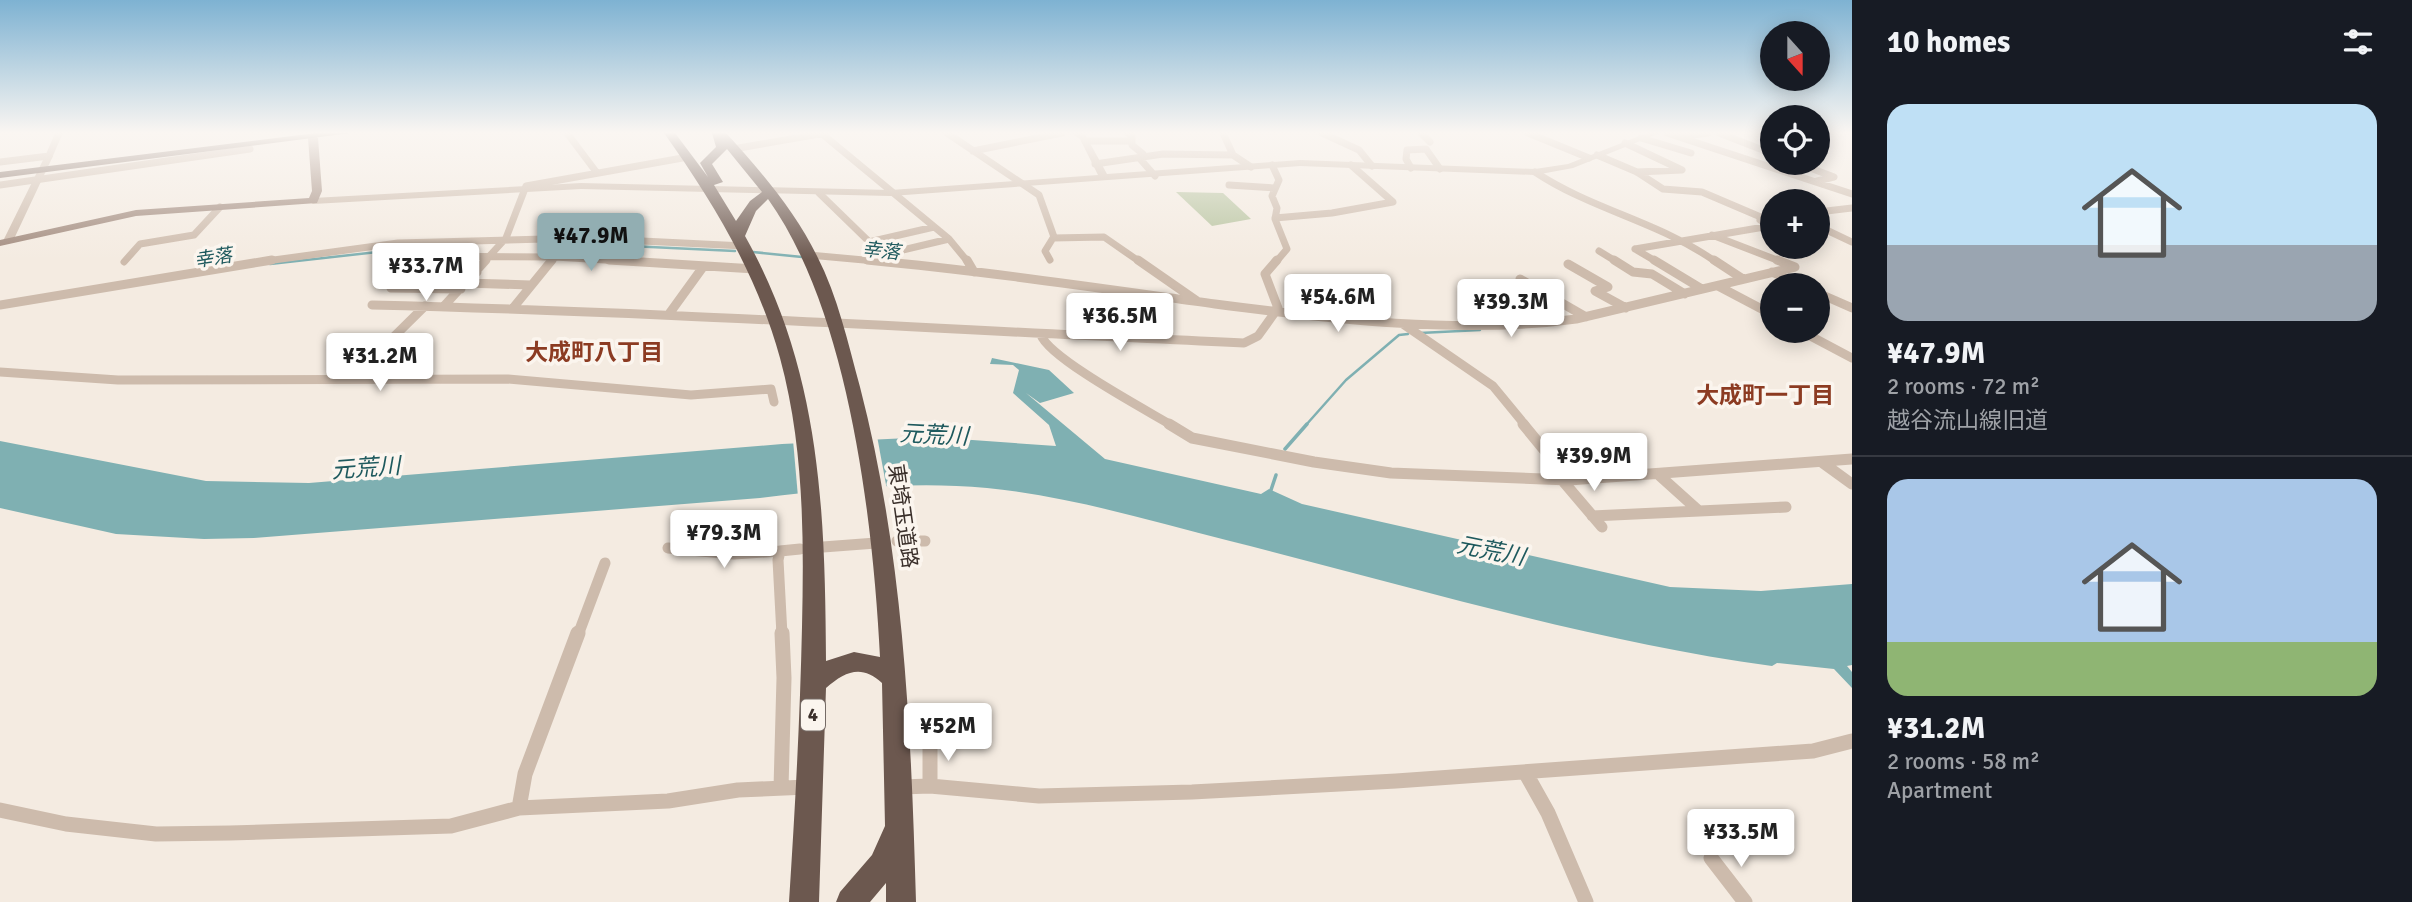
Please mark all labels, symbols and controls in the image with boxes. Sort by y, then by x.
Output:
north arrow [1760,21,1830,91]
map controls [1760,21,1830,343]
icon: filters [2339,23,2377,61]
text: 10 homes [1887,24,2010,61]
button: locate [1760,105,1830,175]
icon: home [2069,150,2195,276]
button: + [1760,189,1830,259]
pin: ¥47.9M [534,214,648,273]
text: ¥47.9M [553,221,629,250]
water label: 幸落 [861,237,904,265]
water label: 幸落 [192,243,237,273]
pin: ¥33.7M [369,244,483,303]
text: ¥33.7M [388,251,464,280]
button: − [1760,273,1830,343]
pin: ¥54.6M [1281,274,1395,334]
pin: ¥39.3M [1454,280,1568,339]
text: ¥54.6M [1300,282,1376,311]
text: ¥39.3M [1473,287,1549,316]
pin: ¥36.5M [1063,294,1177,353]
text: ¥36.5M [1082,301,1158,330]
pin: ¥31.2M [323,334,437,393]
text: ¥47.9M [1887,335,1985,372]
district label: 大成町八丁目 [525,338,663,367]
text: ¥31.2M [342,341,418,370]
text: 2 rooms · 72 m² [1887,372,2040,401]
district label: 大成町一丁目 [1696,381,1834,410]
text: 越谷流山線旧道 [1887,406,2048,435]
water label: 元荒川 [899,419,972,451]
pin: ¥39.9M [1537,434,1651,493]
text: ¥39.9M [1556,441,1632,470]
water label: 元荒川 [331,451,404,485]
street label: 東埼玉道路 [883,462,923,570]
pin: ¥79.3M [667,510,781,570]
text: ¥79.3M [686,518,762,547]
icon: home [2069,524,2195,650]
water label: 元荒川 [1454,530,1531,572]
road number: 4 [801,700,825,730]
pin: ¥52M [907,704,989,763]
text: ¥31.2M [1887,710,1985,747]
text: ¥52M [920,711,976,740]
text: 2 rooms · 58 m² [1887,747,2040,776]
text: Apartment [1887,776,1992,805]
pin: ¥33.5M [1684,810,1798,869]
text: ¥33.5M [1703,817,1779,846]

